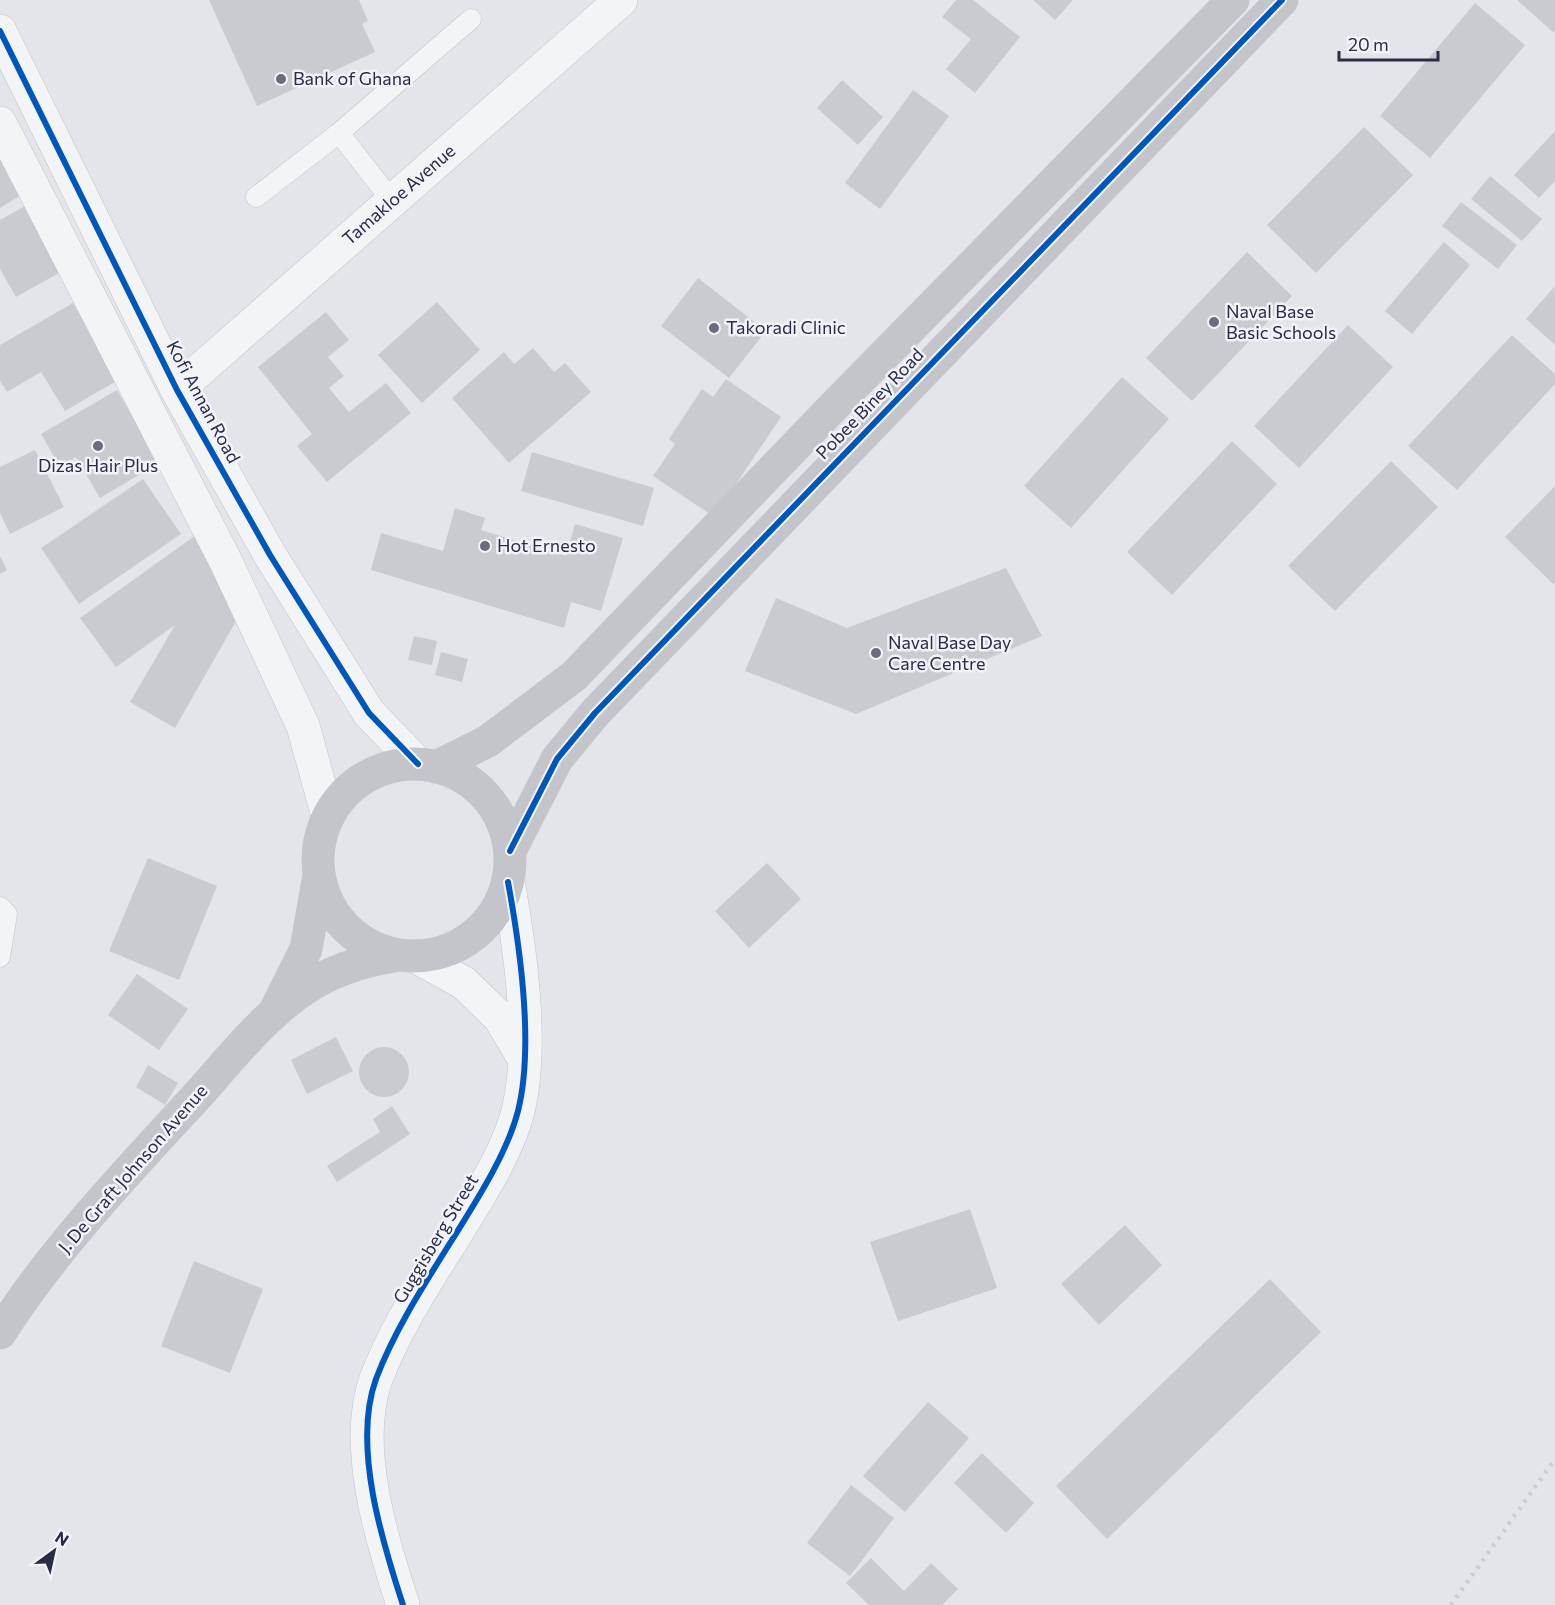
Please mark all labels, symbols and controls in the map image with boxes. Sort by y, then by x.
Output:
scale bar [1339,24,1438,62]
text: 20 m [1348,33,1389,55]
place label: Bank of Ghana [293,67,411,89]
marker: Bank of Ghana [274,72,288,86]
street label: Tamakloe Avenue [337,139,459,249]
place label: Naval Base Basic Schools [1226,300,1336,343]
marker: Naval Base Basic Schools [1207,315,1221,329]
place label: Takoradi Clinic [726,316,846,338]
marker: Takoradi Clinic [707,321,721,335]
street label: Kofi Annan Road [162,337,245,467]
street label: Pobee Biney Road [811,343,928,463]
marker: Dizas Hair Plus [91,439,105,453]
place label: Dizas Hair Plus [38,454,158,476]
place label: Hot Ernesto [497,534,596,556]
marker: Hot Ernesto [478,539,492,553]
place label: Naval Base Day Care Centre [888,631,1011,674]
marker: Naval Base Day Care Centre [869,646,883,660]
street label: J. De Graft Johnson Avenue [53,1080,211,1257]
street label: Guggisberg Street [388,1170,482,1307]
north arrow [24,1521,84,1581]
text: N [52,1527,73,1549]

